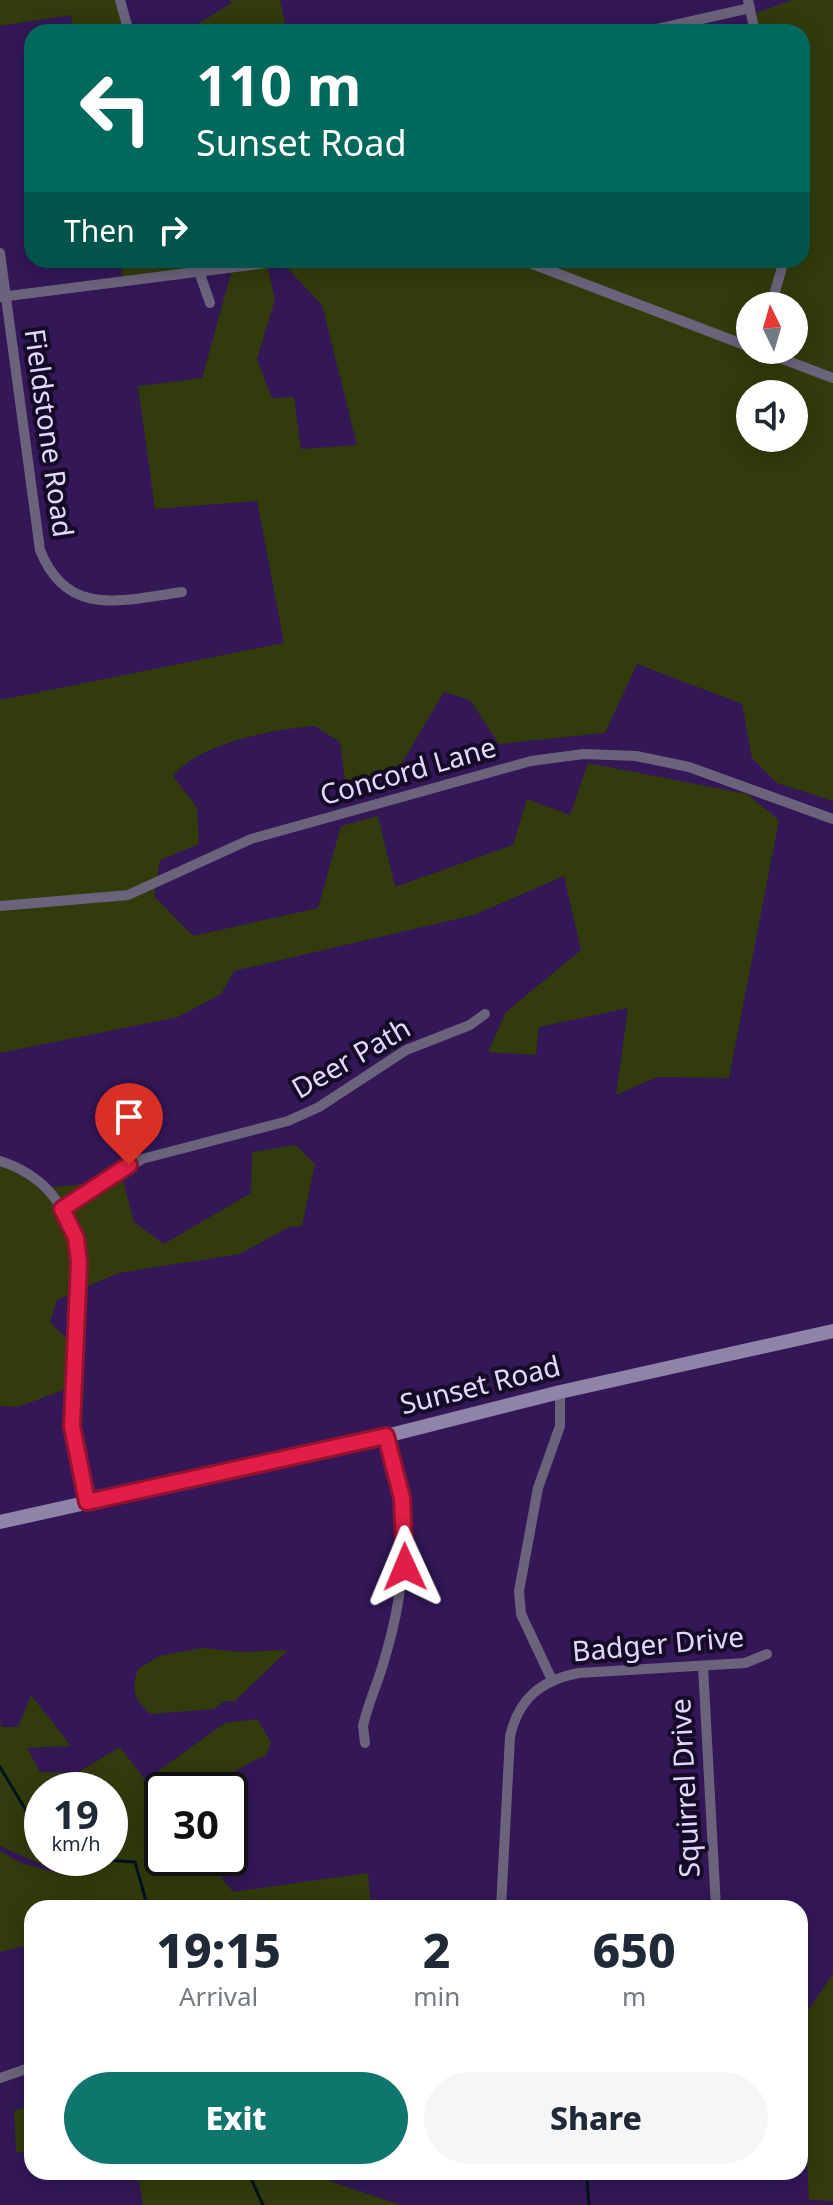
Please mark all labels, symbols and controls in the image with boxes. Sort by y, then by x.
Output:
text: 110 m [196,46,361,122]
icon: left [64,56,168,160]
text: Sunset Road [196,118,407,167]
icon: right [151,208,195,252]
text: Then [64,210,135,251]
north arrow [736,292,808,364]
map controls [736,292,808,452]
street label: Fieldstone Road [17,326,83,540]
button: sound [736,380,808,452]
street label: Concord Lane [315,727,500,813]
street label: Deer Path [284,1008,417,1106]
pin [95,1083,163,1165]
icon: arrive [107,1095,151,1139]
street label: Sunset Road [396,1346,564,1422]
position arrow [363,1525,447,1609]
street label: Badger Drive [570,1617,745,1669]
street label: Squirrel Drive [660,1698,708,1879]
speed limit sign: 30 [144,1772,248,1876]
text: 19 [53,1786,99,1841]
text: km/h [51,1830,101,1857]
text: 19:15 [156,1917,281,1982]
text: 2 [423,1917,451,1982]
text: 650 [593,1917,676,1982]
text: Arrival [179,1978,258,2014]
text: min [413,1978,460,2014]
text: m [622,1978,646,2014]
button: Exit [64,2072,408,2164]
button: Share [424,2072,768,2164]

